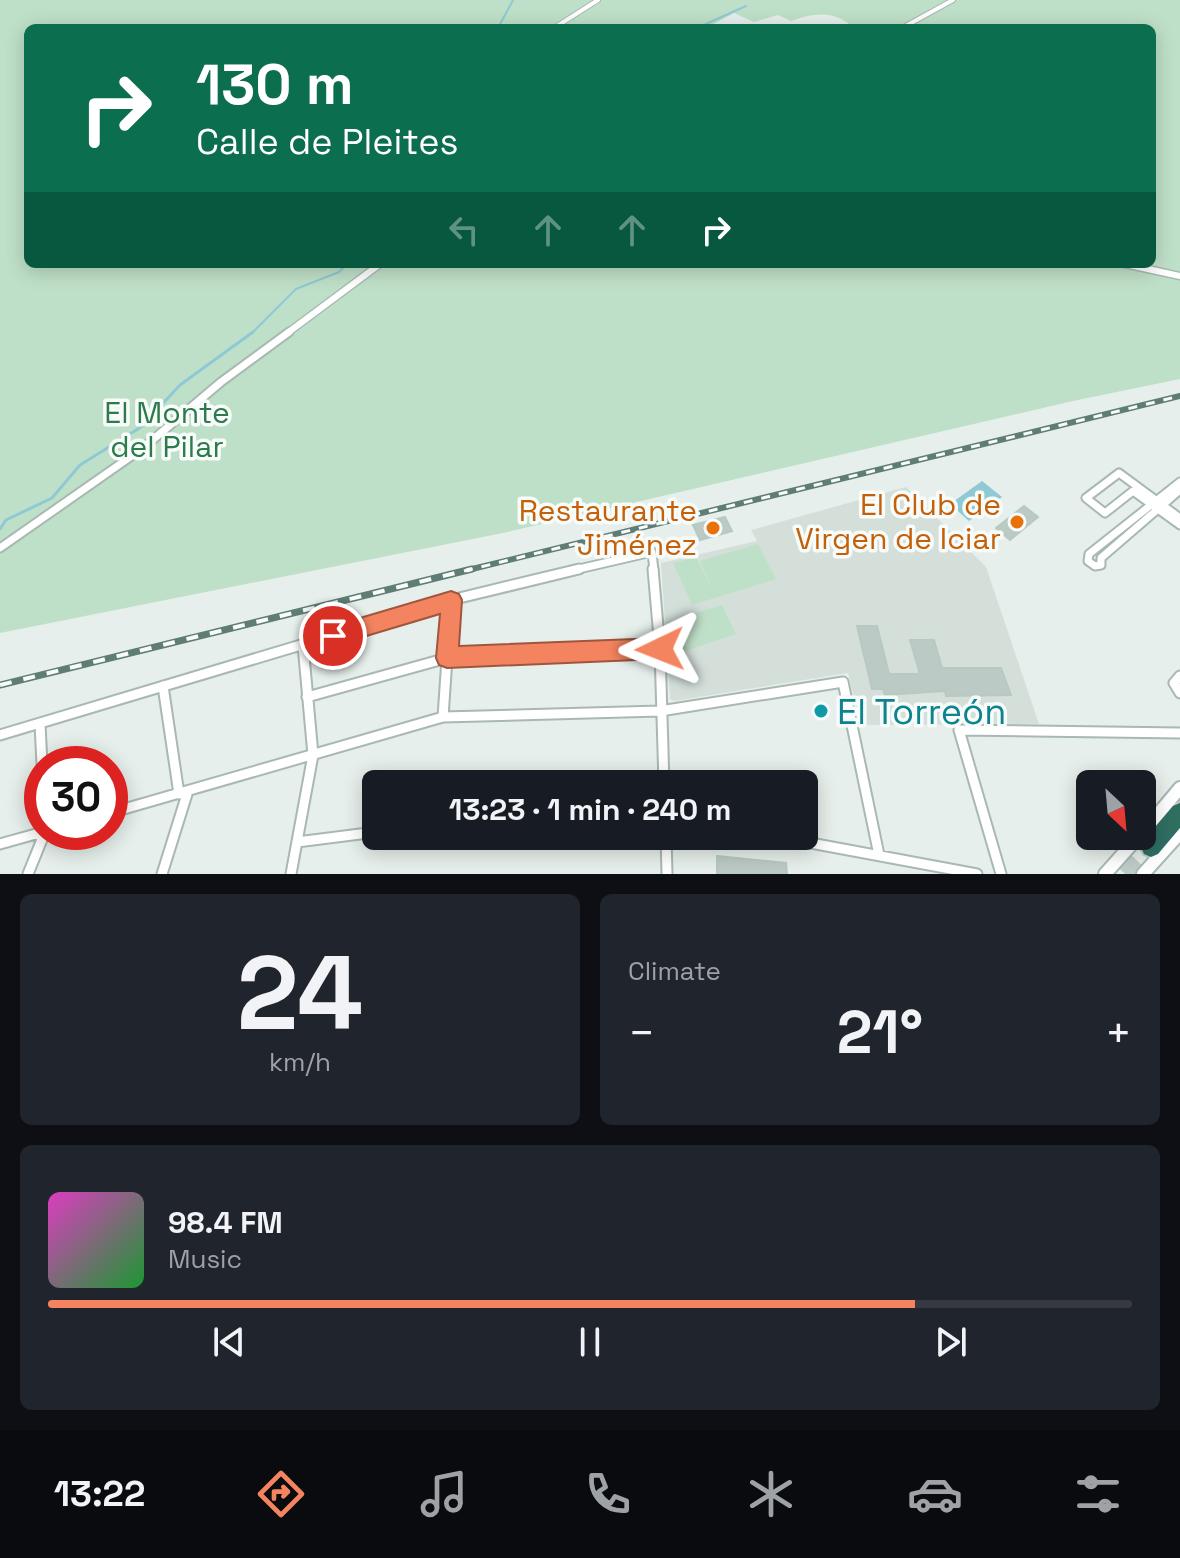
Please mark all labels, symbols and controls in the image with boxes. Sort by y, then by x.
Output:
text: 130 m [196,49,354,120]
icon: right [64,56,168,160]
text: Calle de Pleites [196,119,459,165]
icon: left [442,208,486,252]
icon: ahead [526,208,570,252]
icon: ahead [610,208,654,252]
icon: right [694,208,738,252]
park label: El Monte del Pilar [104,393,230,466]
place label: El Club de Virgen de Iciar [795,485,1001,558]
place label: Restaurante Jiménez [519,491,697,564]
marker: El Club de Virgen de Iciar [1008,513,1026,531]
marker: Restaurante Jiménez [704,519,722,537]
pin [299,602,367,670]
position arrow [618,607,702,691]
icon: arrive [311,614,355,658]
place label: El Torreón [837,689,1006,735]
marker: El Torreón [812,702,830,720]
speed limit sign: 30 [24,746,128,850]
north arrow [1076,770,1156,850]
map controls [1076,770,1156,850]
text: 13:23 · 1 min · 240 m [449,790,731,829]
text: 24 [237,927,363,1059]
text: Climate [628,954,721,988]
text: 21° [837,994,923,1071]
text: − [628,1005,655,1061]
text: + [1105,1005,1132,1061]
text: km/h [269,1045,331,1079]
text: 98.4 FM [168,1203,283,1242]
text: Music [168,1242,242,1276]
icon: previous [207,1320,251,1364]
icon: pause [568,1320,612,1364]
icon: next [929,1320,973,1364]
icon: directions [253,1466,309,1522]
icon: music [416,1466,472,1522]
icon: phone [580,1466,636,1522]
icon: climate [743,1466,799,1522]
icon: car [907,1466,963,1522]
icon: filters [1070,1466,1126,1522]
text: 13:22 [54,1471,145,1517]

